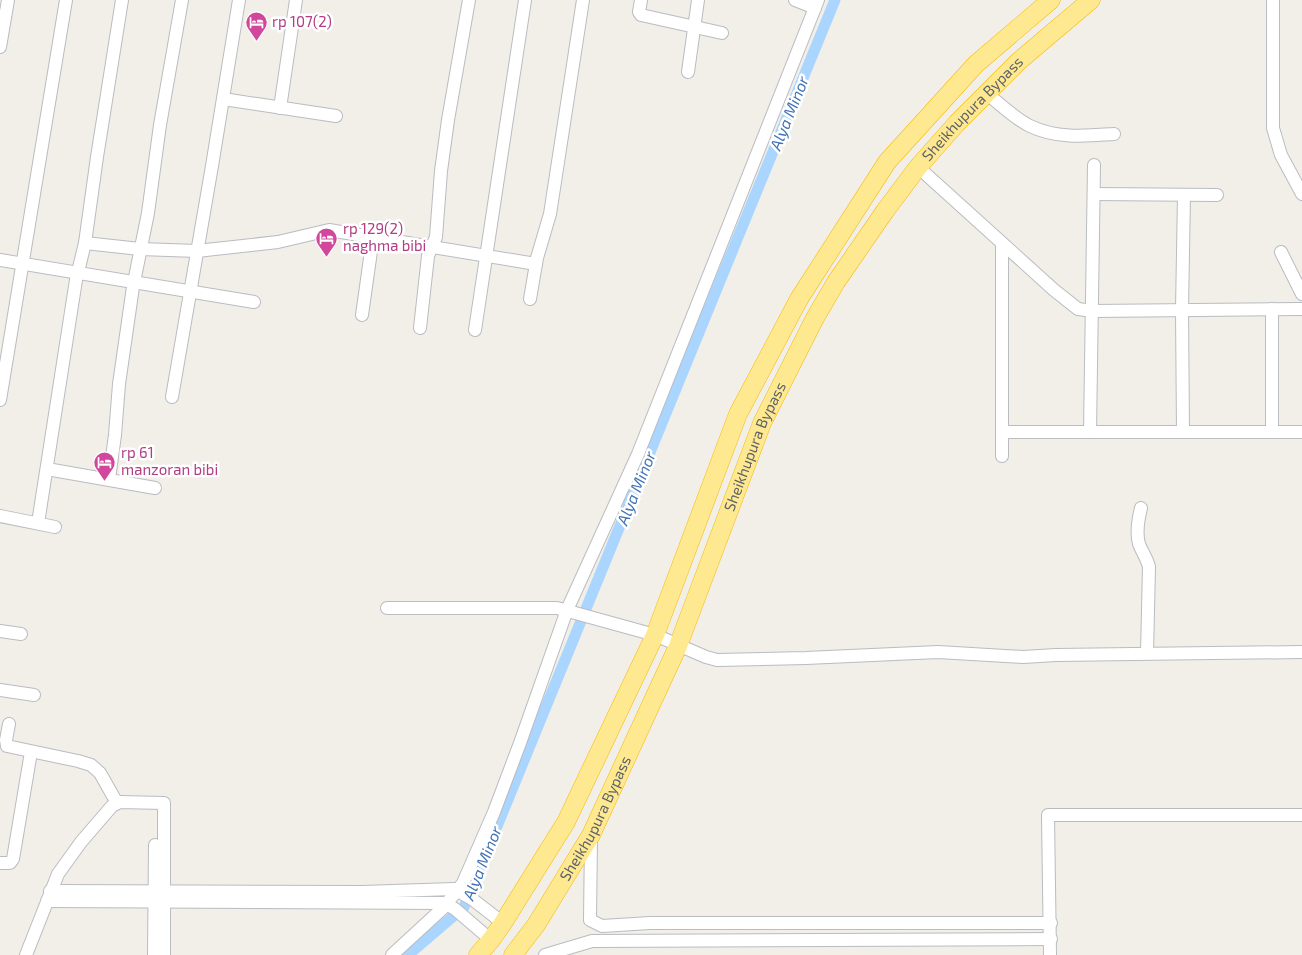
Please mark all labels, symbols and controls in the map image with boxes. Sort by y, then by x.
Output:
hotel icon: rp 107(2) [244,10,268,41]
place label: rp 107(2) [272,12,332,30]
street label: Sheikhupura Bypass [918,52,1026,164]
water label: Alya Minor [765,72,813,154]
place label: rp 129(2) naghma bibi [343,219,426,254]
hotel icon: rp 129(2) naghma bibi [315,226,339,257]
street label: Sheikhupura Bypass [720,379,789,514]
place label: rp 61 manzoran bibi [121,443,218,478]
water label: Alya Minor [612,447,660,529]
hotel icon: rp 61 manzoran bibi [93,450,117,481]
street label: Sheikhupura Bypass [555,753,634,884]
water label: Alya Minor [458,822,506,904]

